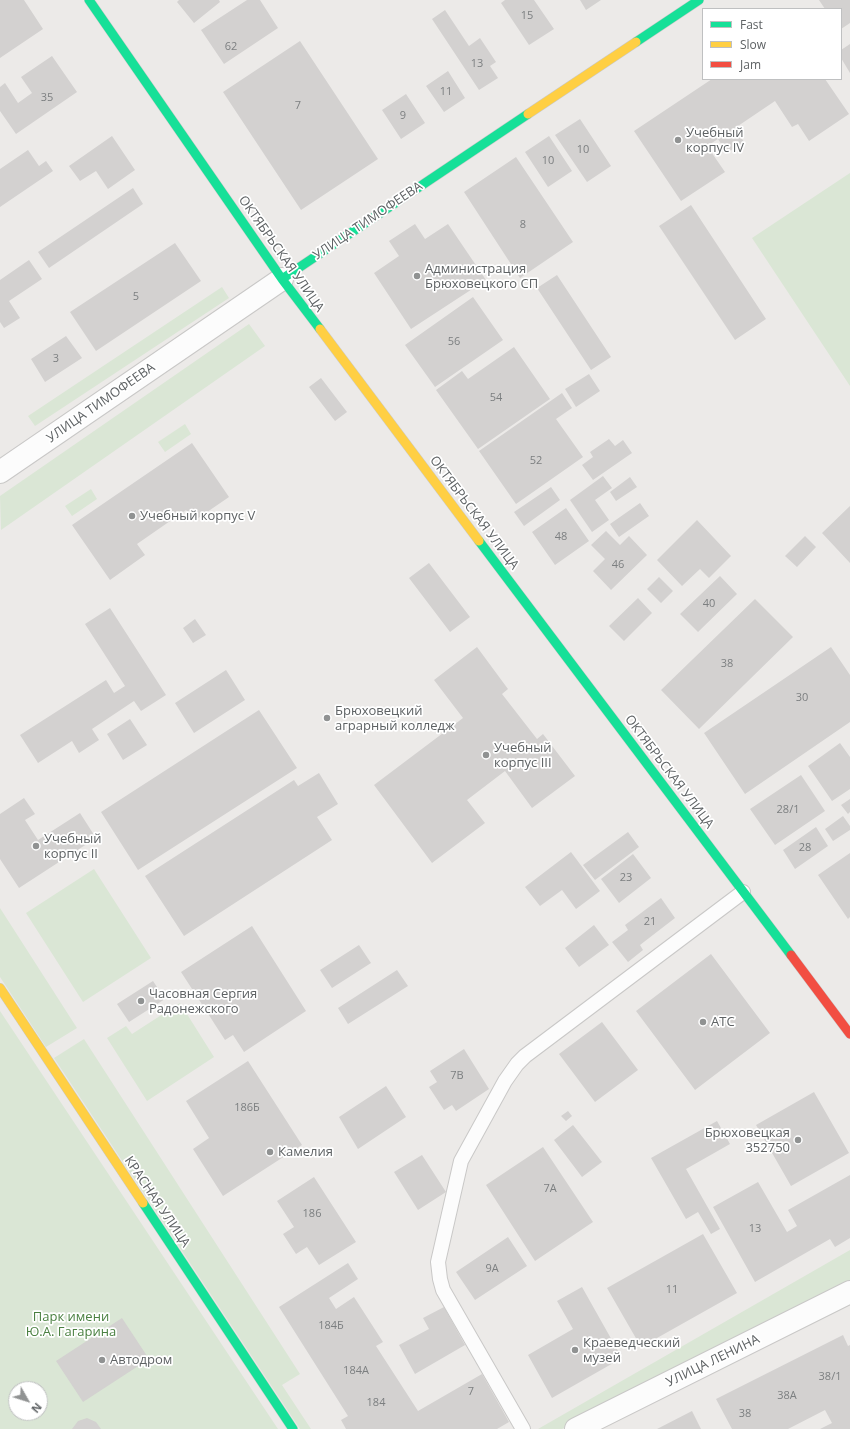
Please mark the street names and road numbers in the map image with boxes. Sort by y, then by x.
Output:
street label: УЛИЦА ТИМОФЕЕВА [310,179,426,263]
street label: ОКТЯБРЬСКАЯ УЛИЦА [235,193,327,315]
street label: УЛИЦА ТИМОФЕЕВА [44,360,158,446]
street label: ОКТЯБРЬСКАЯ УЛИЦА [426,453,522,573]
street label: ОКТЯБРЬСКАЯ УЛИЦА [621,712,717,832]
street label: КРАСНАЯ УЛИЦА [121,1154,193,1250]
street label: УЛИЦА ЛЕНИНА [664,1332,762,1390]

